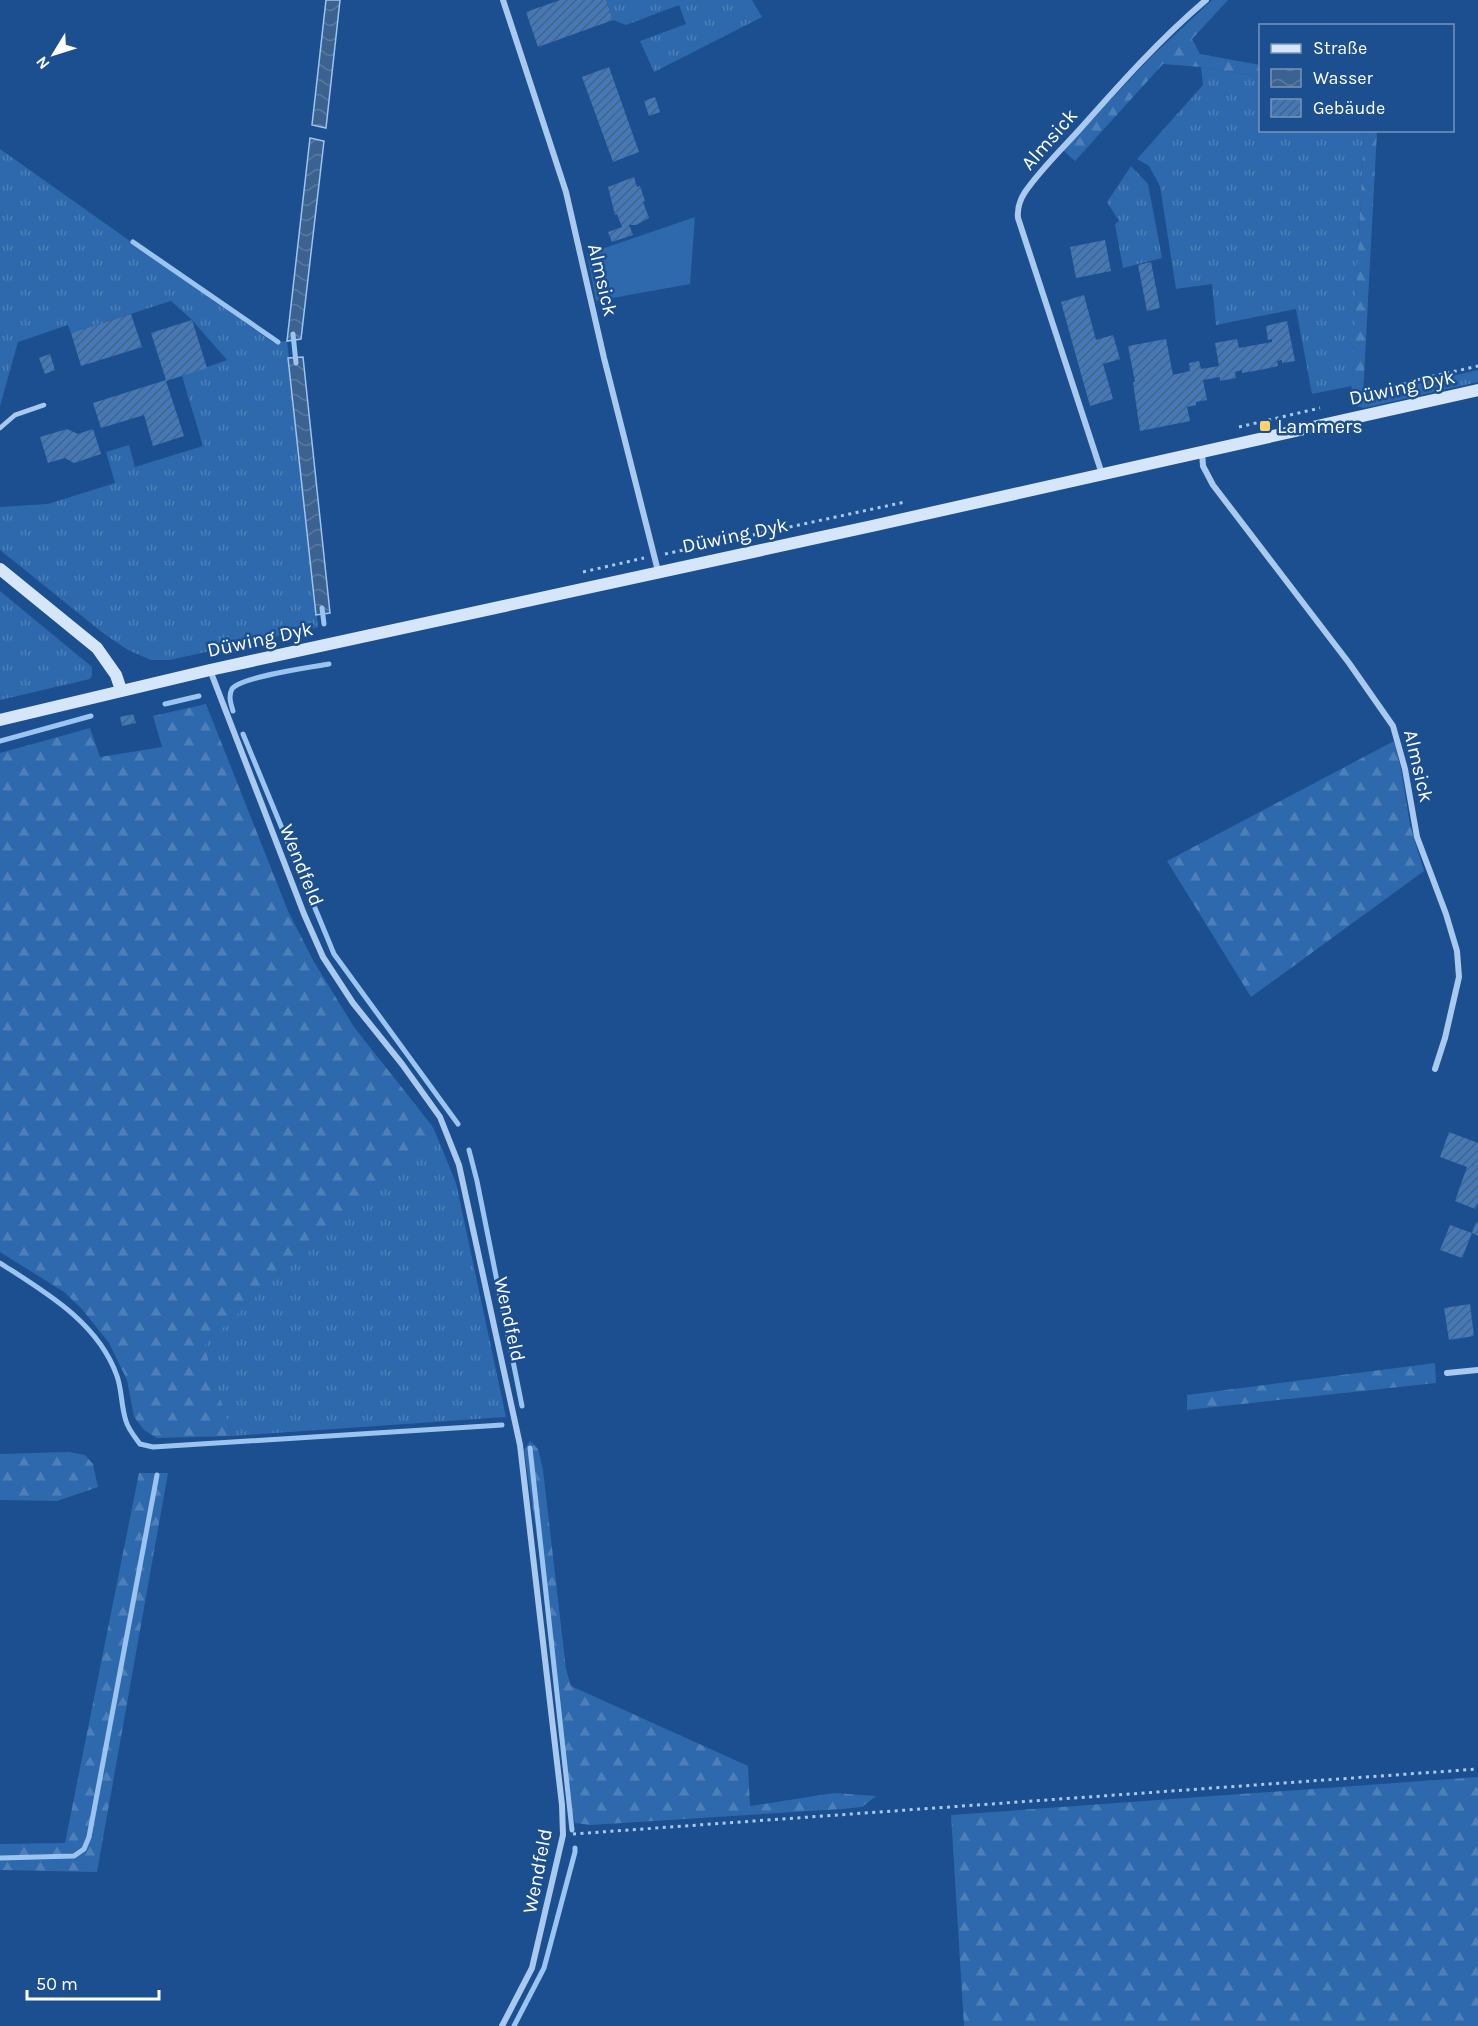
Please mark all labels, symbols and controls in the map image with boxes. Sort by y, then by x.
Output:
north arrow [24,24,84,84]
legend [1259,24,1454,132]
text: Straße [1313,37,1367,59]
text: N [32,53,54,73]
text: Wasser [1313,67,1374,89]
text: Gebäude [1313,97,1385,119]
street label: Almsick [1016,104,1082,175]
street label: Almsick [583,242,622,319]
street label: Düwing Dyk [1347,365,1457,410]
place label: Lammers [1277,415,1363,438]
marker: Lammers [1258,419,1272,433]
street label: Düwing Dyk [680,513,790,558]
street label: Düwing Dyk [205,617,315,662]
street label: Almsick [1399,728,1438,805]
street label: Wendfeld [275,821,328,909]
street label: Wendfeld [489,1275,530,1364]
street label: Wendfeld [518,1827,557,1915]
scale bar [27,1963,159,2001]
text: 50 m [36,1973,78,1995]

